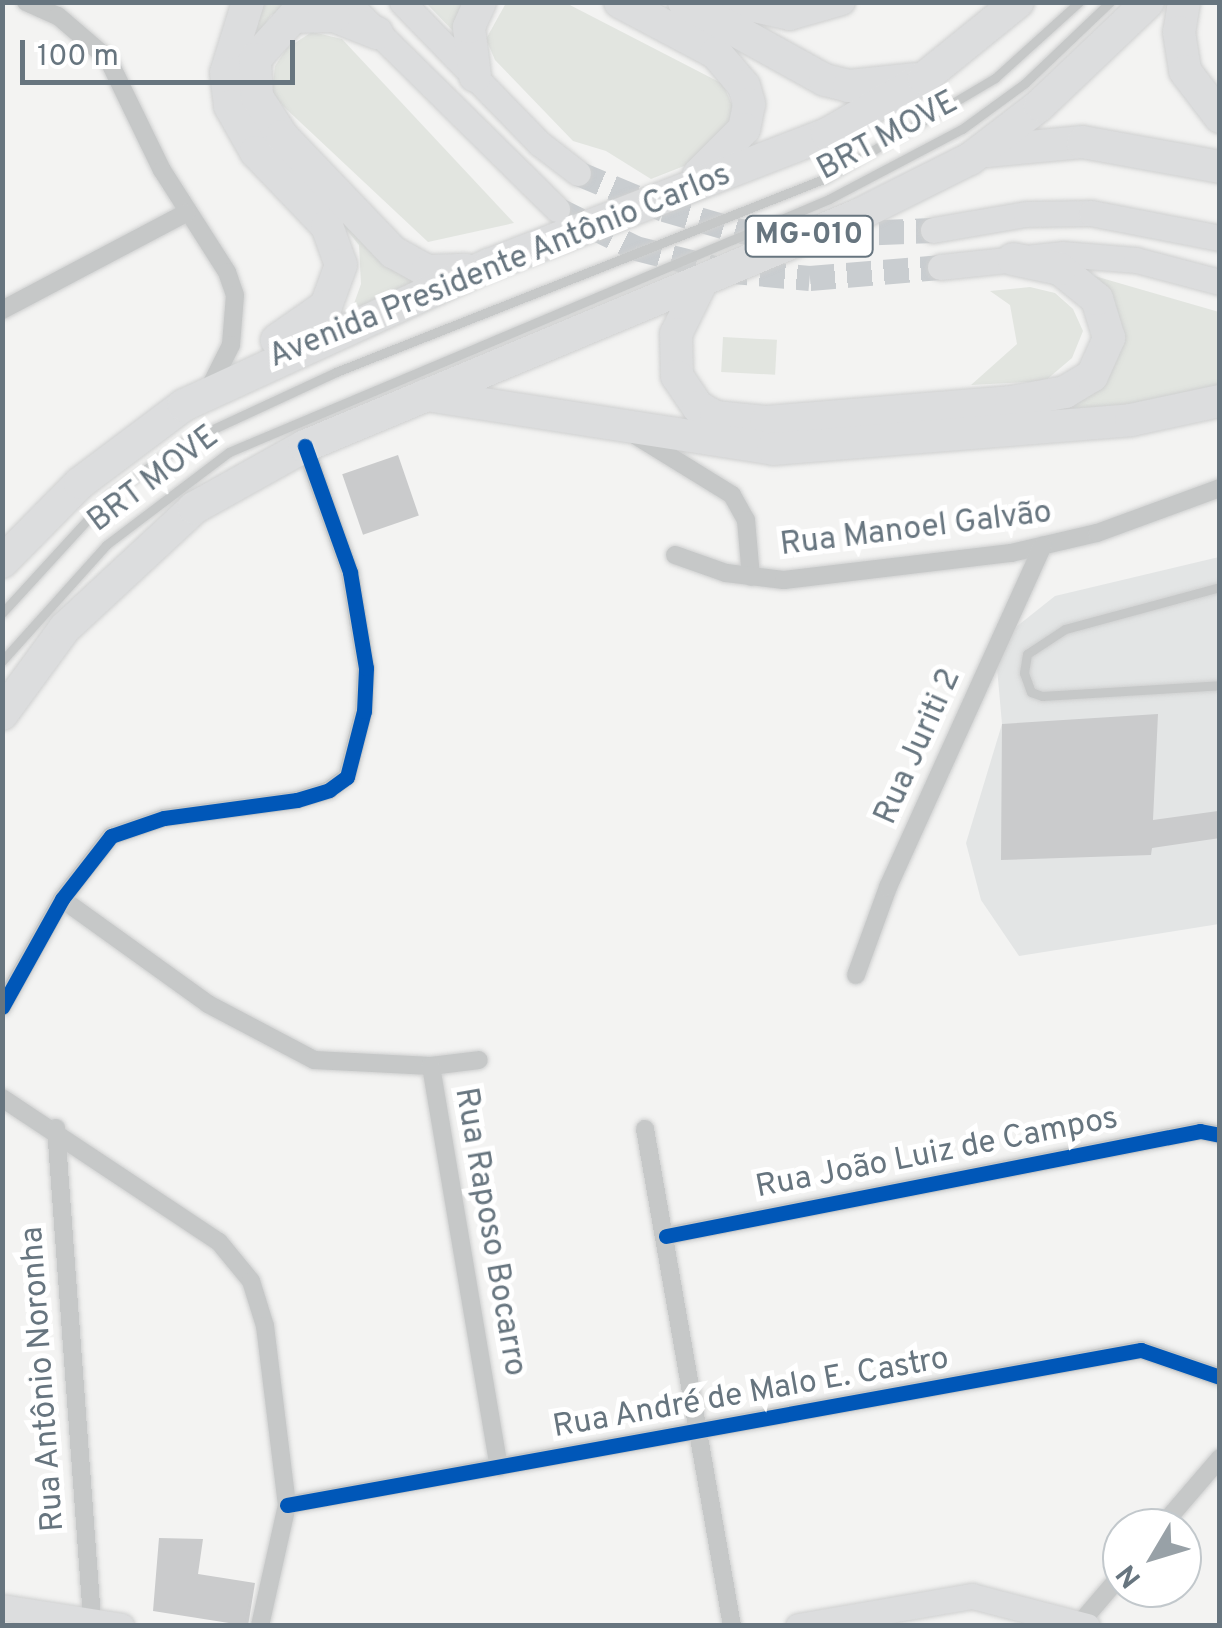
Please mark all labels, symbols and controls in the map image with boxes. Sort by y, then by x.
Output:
scale bar [25,20,300,82]
text: 100 m [37,39,119,76]
street label: BRT MOVE [811,84,965,190]
street label: Avenida Presidente Antônio Carlos [263,156,737,378]
road number: MG-010 [744,211,874,261]
street label: BRT MOVE [81,418,227,542]
street label: Rua Manoel Galvão [778,494,1054,566]
street label: Rua Juriti 2 [868,663,970,831]
street label: Rua Raposo Bocarro [445,1085,533,1379]
street label: Rua João Luiz de Campos [753,1100,1121,1208]
street label: Rua Antônio Noronha [14,1225,74,1533]
street label: Rua André de Malo E. Castro [549,1340,953,1448]
north arrow [1102,1508,1202,1608]
text: N [1110,1556,1150,1594]

